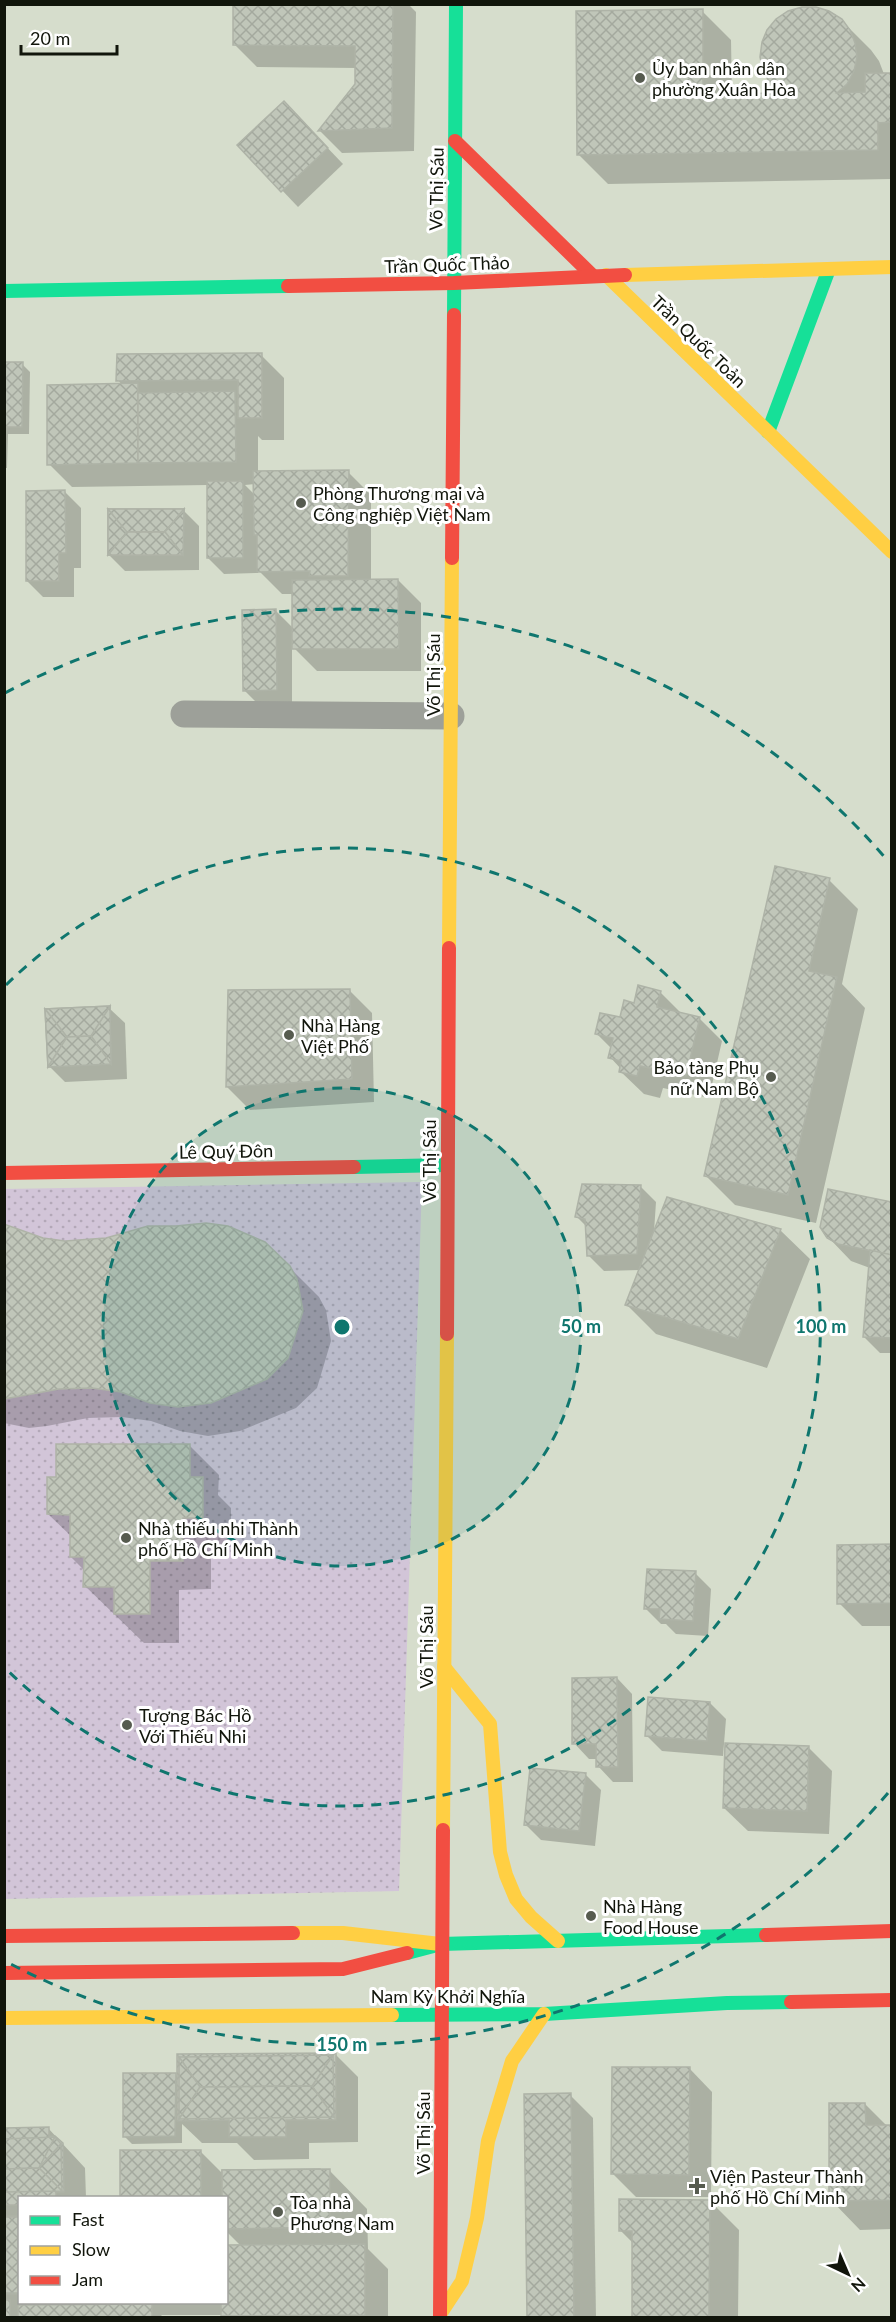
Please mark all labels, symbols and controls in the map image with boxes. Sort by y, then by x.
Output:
scale bar [21,18,117,56]
text: 20 m [30,27,70,49]
place label: Ủy ban nhân dân phường Xuân Hòa [652,57,796,100]
marker: Ủy ban nhân dân phường Xuân Hòa [633,71,647,85]
street label: Võ Thị Sáu [424,147,448,231]
street label: Trần Quốc Thảo [384,251,510,277]
street label: Trần Quốc Toản [647,290,751,392]
place label: Phòng Thương mại và Công nghiệp Việt Nam [313,482,491,525]
marker: Phòng Thương mại và Công nghiệp Việt Nam [294,496,308,510]
street label: Võ Thị Sáu [422,633,444,717]
place label: Nhà Hàng Việt Phố [301,1014,380,1057]
marker: Nhà Hàng Việt Phố [282,1028,296,1042]
place label: Bảo tàng Phụ nữ Nam Bộ [654,1056,759,1099]
marker: Bảo tàng Phụ nữ Nam Bộ [764,1070,778,1084]
street label: Võ Thị Sáu [418,1119,440,1203]
street label: Lê Quý Đôn [179,1139,273,1163]
text: 50 m [561,1315,601,1337]
text: 100 m [796,1315,846,1337]
centre of rings [332,1317,352,1337]
place label: Nhà thiếu nhi Thành phố Hồ Chí Minh [138,1517,298,1560]
marker: Nhà thiếu nhi Thành phố Hồ Chí Minh [119,1531,133,1545]
street label: Võ Thị Sáu [415,1605,437,1689]
place label: Tượng Bác Hồ Với Thiếu Nhi [139,1704,251,1747]
marker: Tượng Bác Hồ Với Thiếu Nhi [120,1718,134,1732]
place label: Nhà Hàng Food House [603,1895,699,1938]
marker: Nhà Hàng Food House [584,1909,598,1923]
street label: Nam Kỳ Khởi Nghĩa [371,1985,525,2007]
text: 150 m [317,2033,367,2055]
street label: Võ Thị Sáu [412,2091,434,2175]
place label: Viện Pasteur Thành phố Hồ Chí Minh [710,2165,864,2208]
marker: Viện Pasteur Thành phố Hồ Chí Minh [688,2177,706,2195]
place label: Tòa nhà Phương Nam [290,2191,394,2234]
legend [18,2196,228,2304]
marker: Tòa nhà Phương Nam [271,2205,285,2219]
text: Fast [72,2208,105,2230]
text: Slow [72,2238,110,2260]
north arrow [818,2244,878,2304]
text: Jam [72,2268,103,2290]
text: N [848,2274,870,2296]

